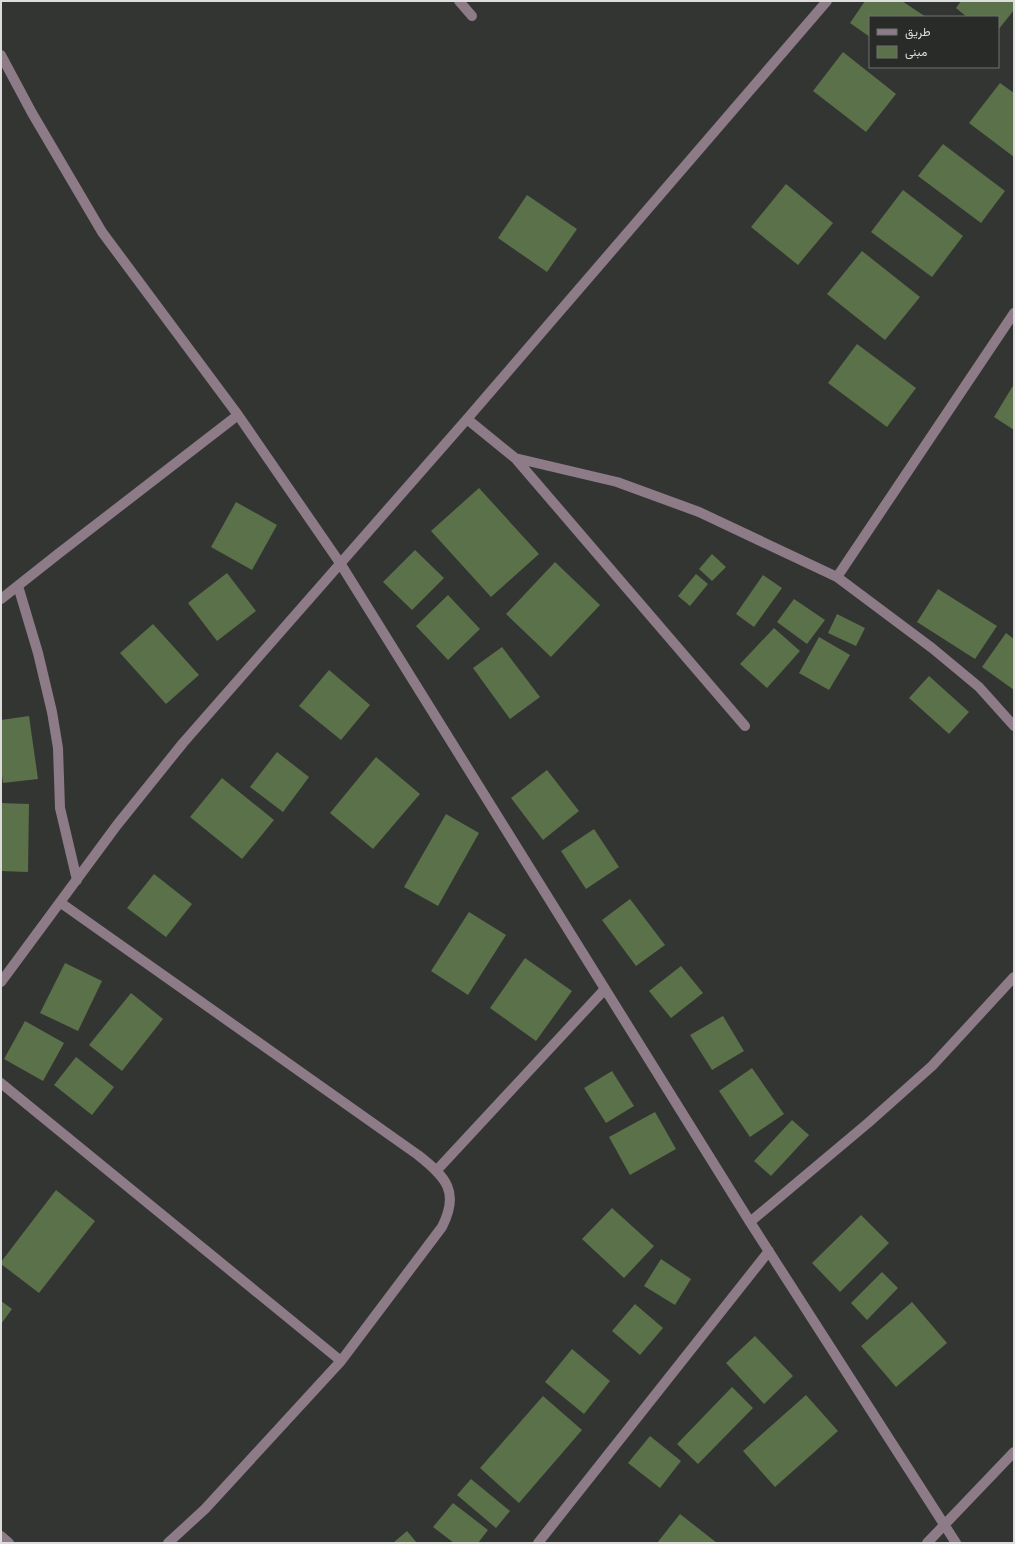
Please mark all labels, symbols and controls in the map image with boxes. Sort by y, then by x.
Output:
legend [869,16,999,68]
text: طريق [905,24,931,40]
text: مبنى [905,44,927,60]

